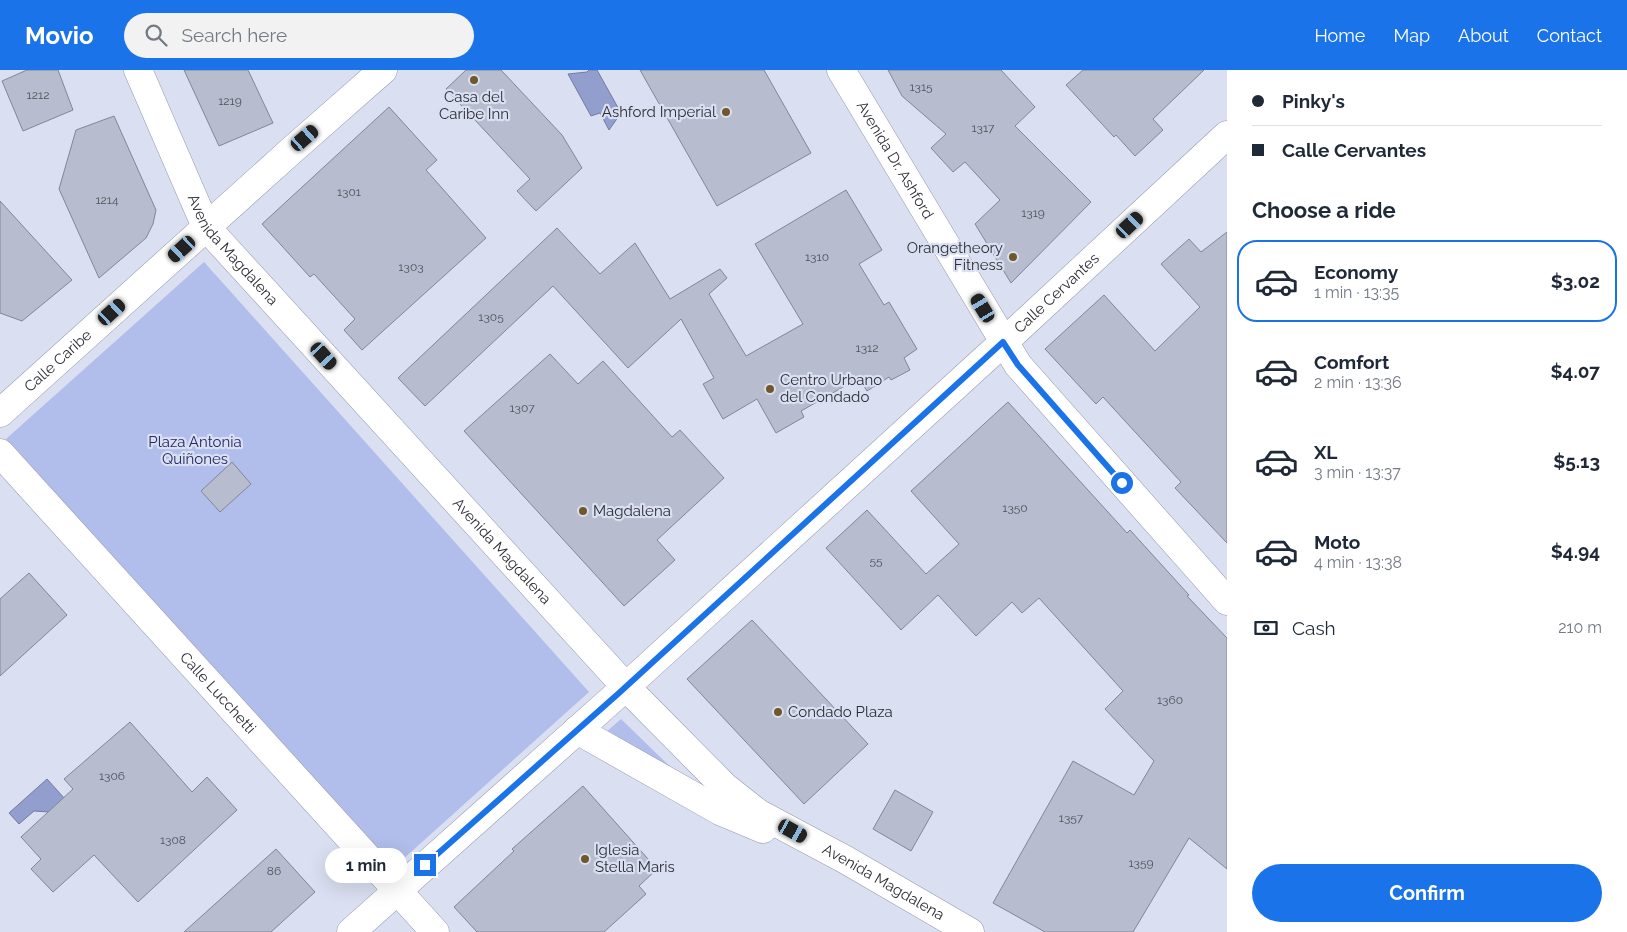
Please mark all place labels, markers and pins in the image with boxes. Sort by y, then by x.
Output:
marker: Casa del Caribe Inn [468,74,480,86]
place label: Casa del Caribe Inn [439,88,509,123]
place label: Ashford Imperial [602,103,717,121]
marker: Ashford Imperial [720,106,732,118]
place label: Orangetheory Fitness [907,239,1003,274]
marker: Orangetheory Fitness [1007,251,1019,263]
place label: Centro Urbano del Condado [780,371,882,406]
marker: Centro Urbano del Condado [764,383,776,395]
place label: Magdalena [593,502,671,520]
marker: Magdalena [577,505,589,517]
place label: Condado Plaza [788,703,893,721]
marker: Condado Plaza [772,706,784,718]
place label: Iglesia Stella Maris [595,841,675,876]
marker: Iglesia Stella Maris [579,853,591,865]

